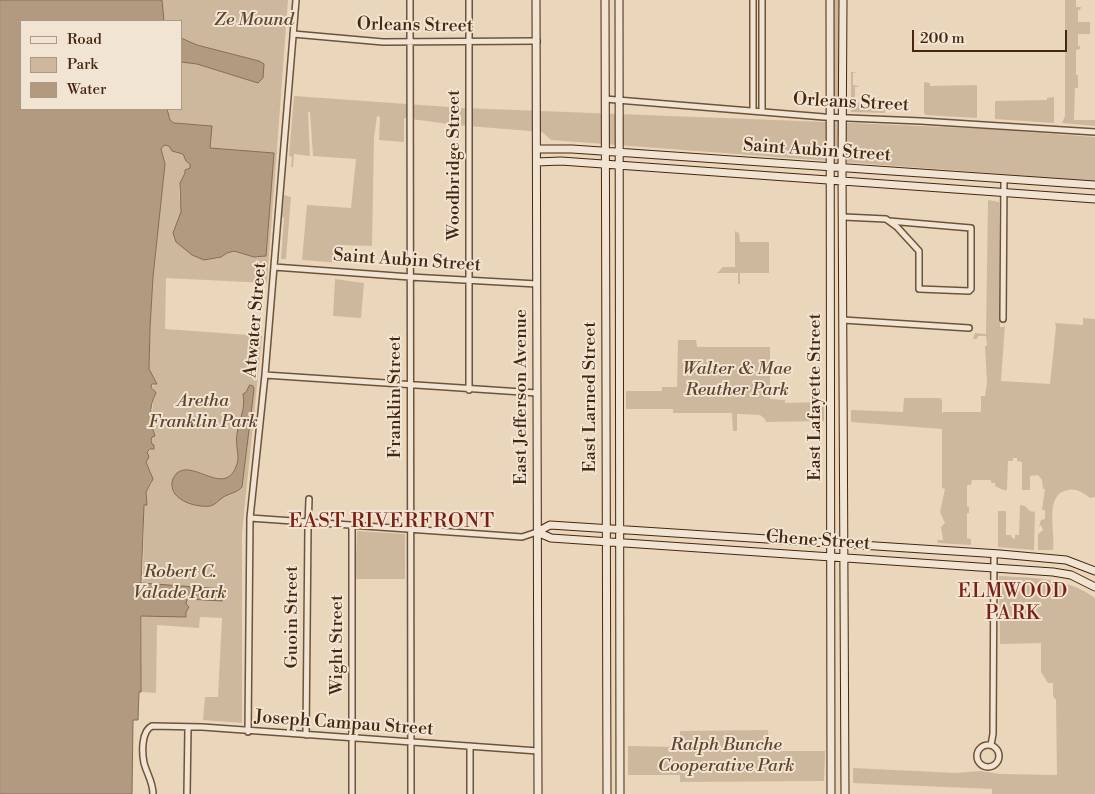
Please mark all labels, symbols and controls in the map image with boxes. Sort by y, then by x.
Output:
park label: Ze Mound [214,10,294,32]
street label: Orleans Street [357,14,473,38]
legend [20,20,182,110]
scale bar [915,20,1070,52]
text: 200 m [920,29,965,48]
text: Road [67,30,102,49]
text: Park [67,55,98,74]
text: Water [67,80,106,99]
street label: Orleans Street [792,89,910,117]
street label: Woodbridge Street [444,90,466,240]
street label: Saint Aubin Street [742,135,892,167]
street label: Saint Aubin Street [332,245,482,277]
street label: Atwater Street [240,261,272,379]
street label: East Jefferson Avenue [511,309,533,485]
street label: East Lafayette Street [805,313,827,481]
street label: East Larned Street [580,321,602,473]
street label: Franklin Street [385,335,407,459]
park label: Walter & Mae Reuther Park [683,359,791,402]
park label: Aretha Franklin Park [148,391,258,434]
district label: EAST RIVERFRONT [287,510,497,534]
street label: Chene Street [765,527,871,555]
park label: Robert C. Valade Park [133,562,227,604]
street label: Guoin Street [282,566,304,668]
district label: ELMWOOD PARK [957,581,1069,625]
street label: Wight Street [327,595,349,695]
street label: Joseph Campau Street [254,707,434,741]
park label: Ralph Bunche Cooperative Park [658,735,794,778]

